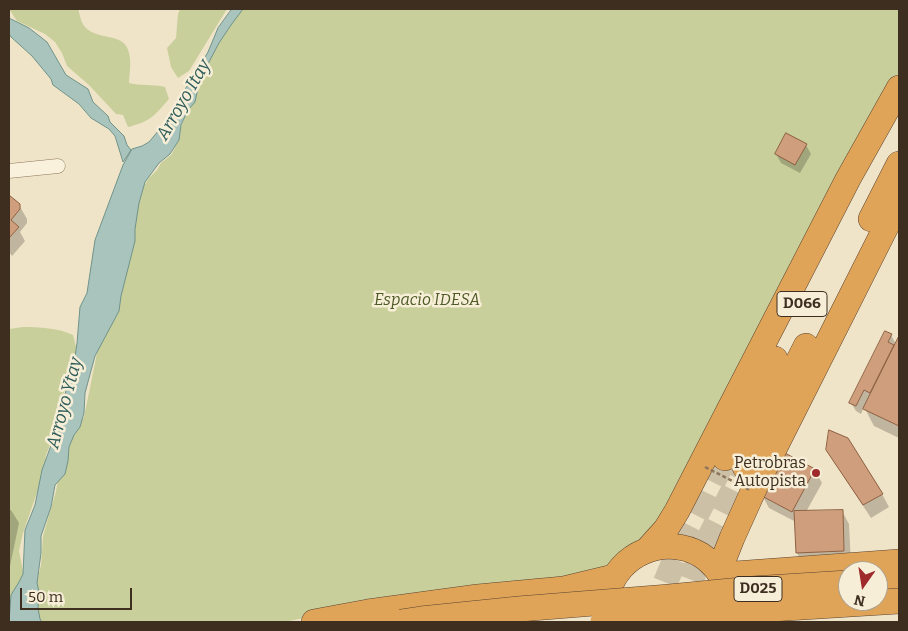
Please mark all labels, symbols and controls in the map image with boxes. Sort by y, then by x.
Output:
water label: Arroyo Itay [152,56,216,144]
park label: Espacio IDESA [374,291,480,311]
road number: D066 [777,292,827,316]
water label: Arroyo Ytay [42,355,88,451]
place label: Petrobras Autopista [734,454,806,492]
marker: Petrobras Autopista [810,467,822,479]
north arrow [838,561,888,611]
road number: D025 [734,576,782,602]
scale bar [22,578,135,610]
text: 50 m [28,588,63,606]
text: N [853,591,867,610]

